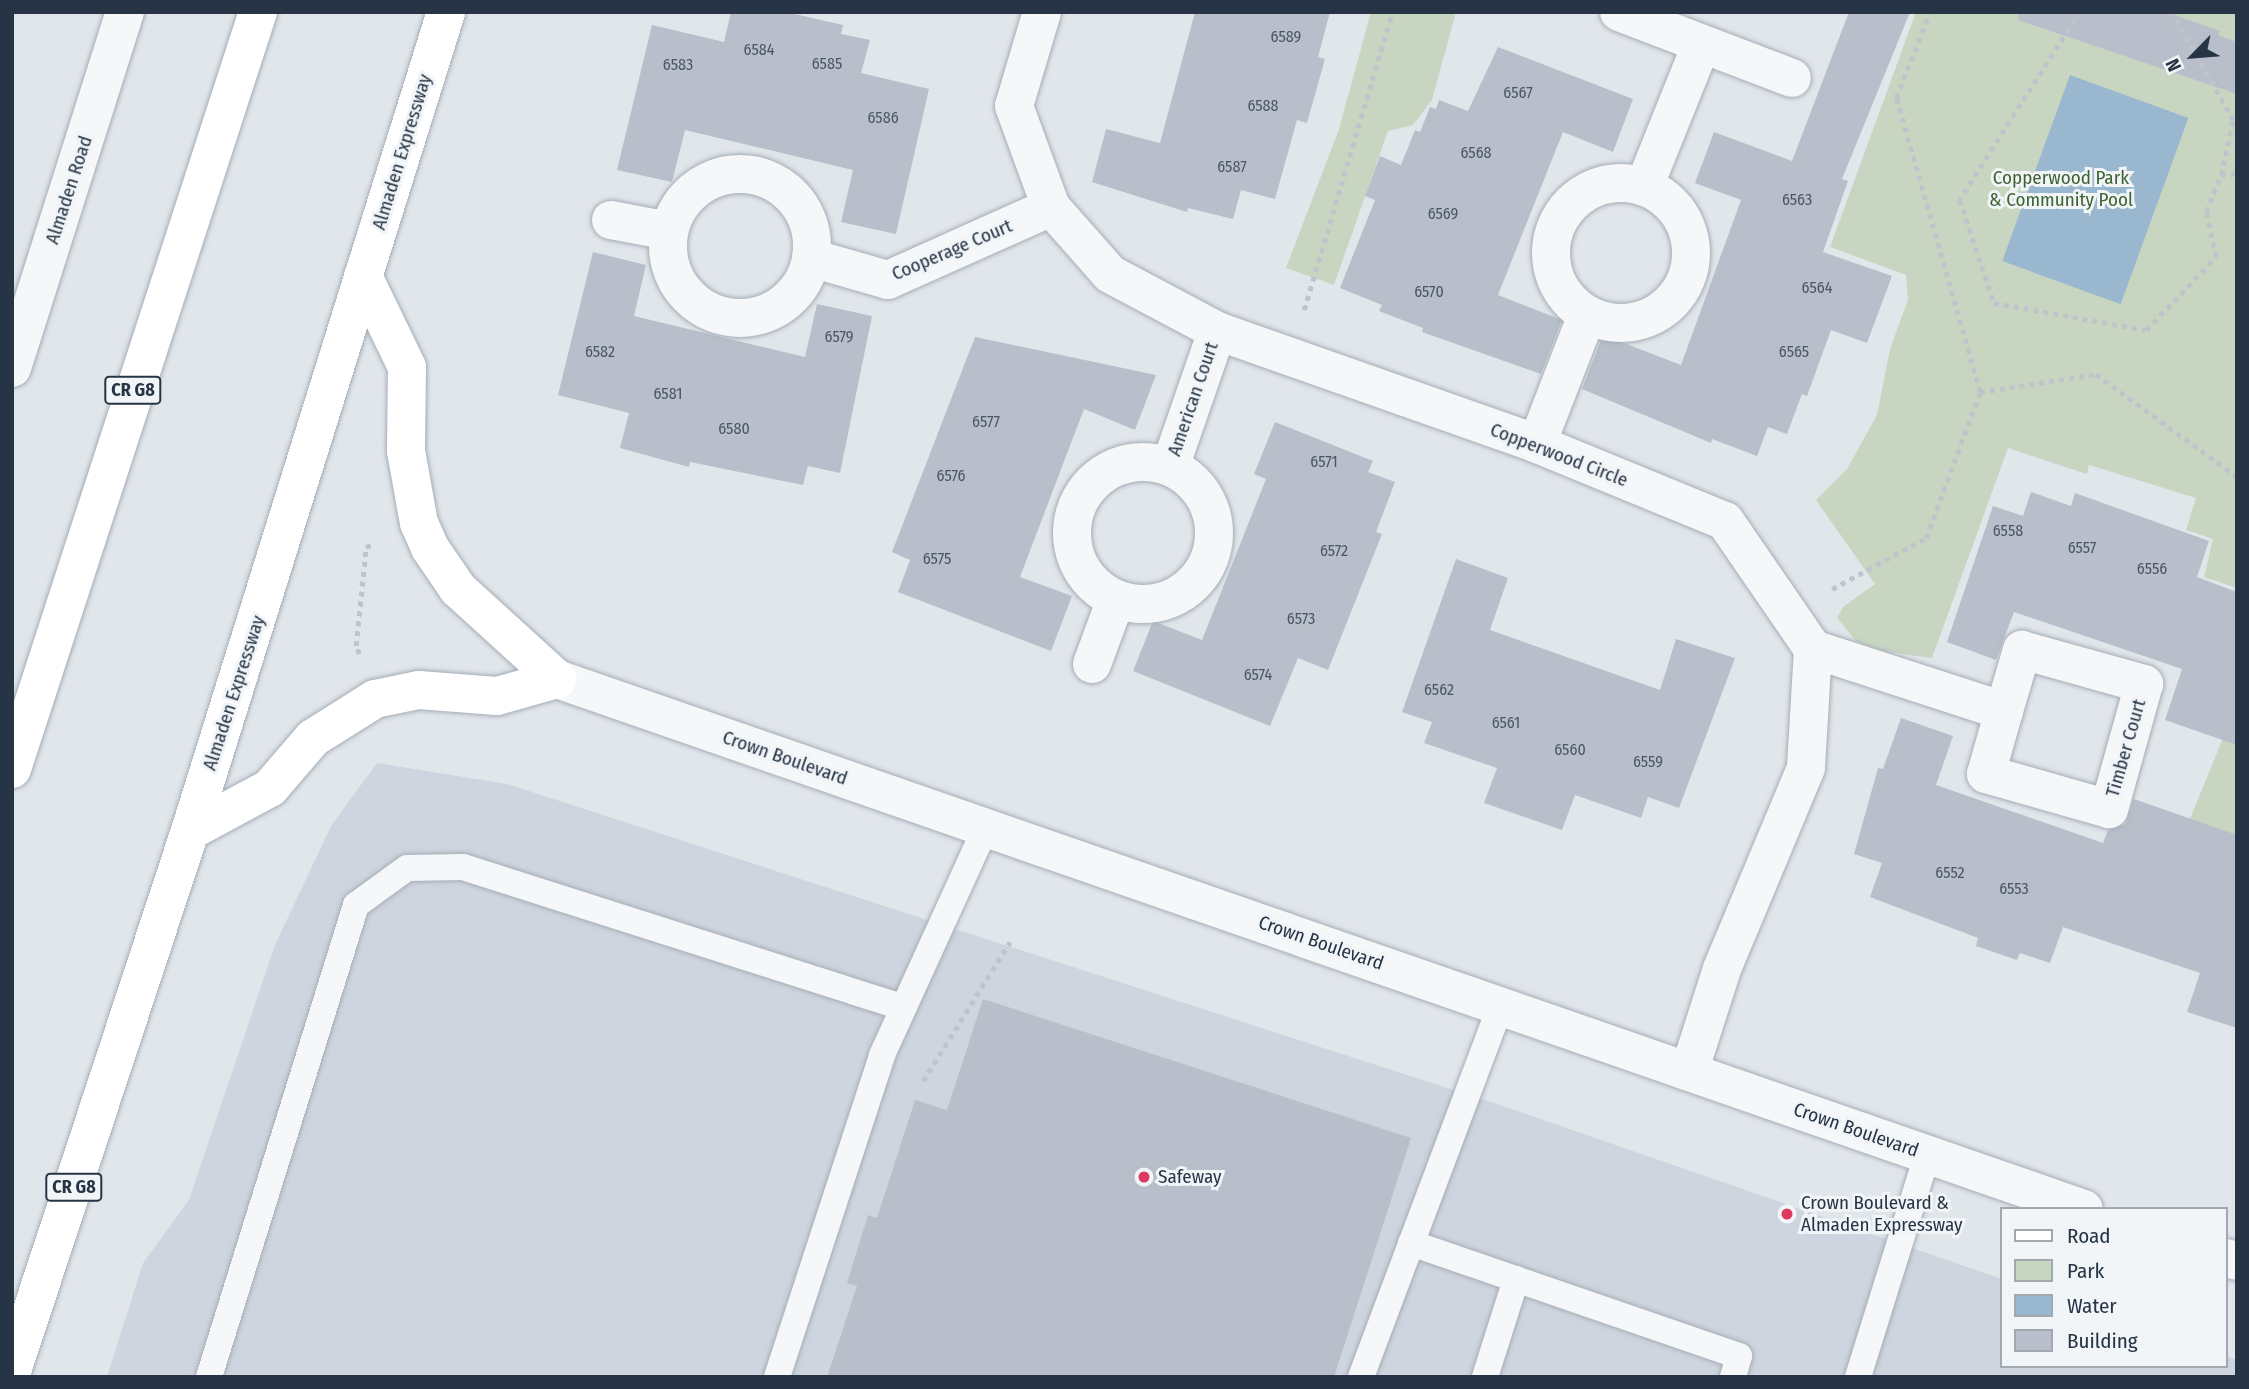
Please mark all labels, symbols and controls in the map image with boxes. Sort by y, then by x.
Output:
north arrow [2158,21,2228,91]
house number: 6589 [1271,27,1301,47]
house number: 6584 [744,40,774,60]
house number: 6585 [812,54,842,74]
house number: 6583 [663,55,693,75]
text: N [2161,55,2186,75]
street label: Almaden Expressway [368,71,436,233]
house number: 6567 [1503,83,1533,103]
house number: 6588 [1247,96,1279,116]
house number: 6586 [867,108,899,128]
street label: Almaden Road [41,133,97,247]
house number: 6568 [1460,143,1492,163]
house number: 6587 [1217,157,1247,177]
park label: Copperwood Park & Community Pool [1989,167,2133,211]
house number: 6563 [1782,190,1812,210]
house number: 6569 [1428,204,1458,224]
street label: Cooperage Court [888,214,1016,286]
house number: 6564 [1802,278,1832,298]
house number: 6570 [1414,282,1444,302]
house number: 6579 [825,327,853,347]
street label: American Court [1163,339,1223,459]
house number: 6582 [585,342,615,362]
house number: 6565 [1779,342,1809,362]
road number: CR G8 [103,376,163,404]
house number: 6581 [653,384,683,404]
house number: 6577 [972,412,1000,432]
street label: Copperwood Circle [1487,418,1631,492]
house number: 6580 [718,419,750,439]
house number: 6571 [1310,452,1338,472]
house number: 6576 [937,466,965,486]
house number: 6558 [1993,521,2023,541]
house number: 6557 [2068,538,2096,558]
house number: 6572 [1320,541,1348,561]
house number: 6575 [923,549,951,569]
house number: 6556 [2137,559,2167,579]
house number: 6573 [1287,609,1315,629]
street label: Almaden Expressway [198,613,270,773]
house number: 6574 [1244,665,1272,685]
house number: 6562 [1424,680,1454,700]
street label: Timber Court [2101,696,2151,800]
house number: 6561 [1492,713,1520,733]
street label: Crown Boulevard [719,726,851,790]
house number: 6560 [1554,740,1586,760]
house number: 6559 [1633,752,1663,772]
house number: 6552 [1935,863,1965,883]
house number: 6553 [1999,879,2029,899]
street label: Crown Boulevard [1255,911,1387,975]
street label: Crown Boulevard [1790,1098,1922,1162]
place label: Safeway [1158,1166,1221,1188]
marker: Safeway [1136,1169,1152,1185]
road number: CR G8 [44,1172,104,1202]
place label: Crown Boulevard & Almaden Expressway [1801,1192,1962,1236]
marker: Crown Boulevard & Almaden Expressway [1779,1206,1795,1222]
legend [2000,1207,2228,1368]
text: Road [2067,1223,2111,1249]
text: Park [2067,1258,2104,1284]
text: Water [2067,1293,2117,1319]
text: Building [2067,1328,2138,1354]

